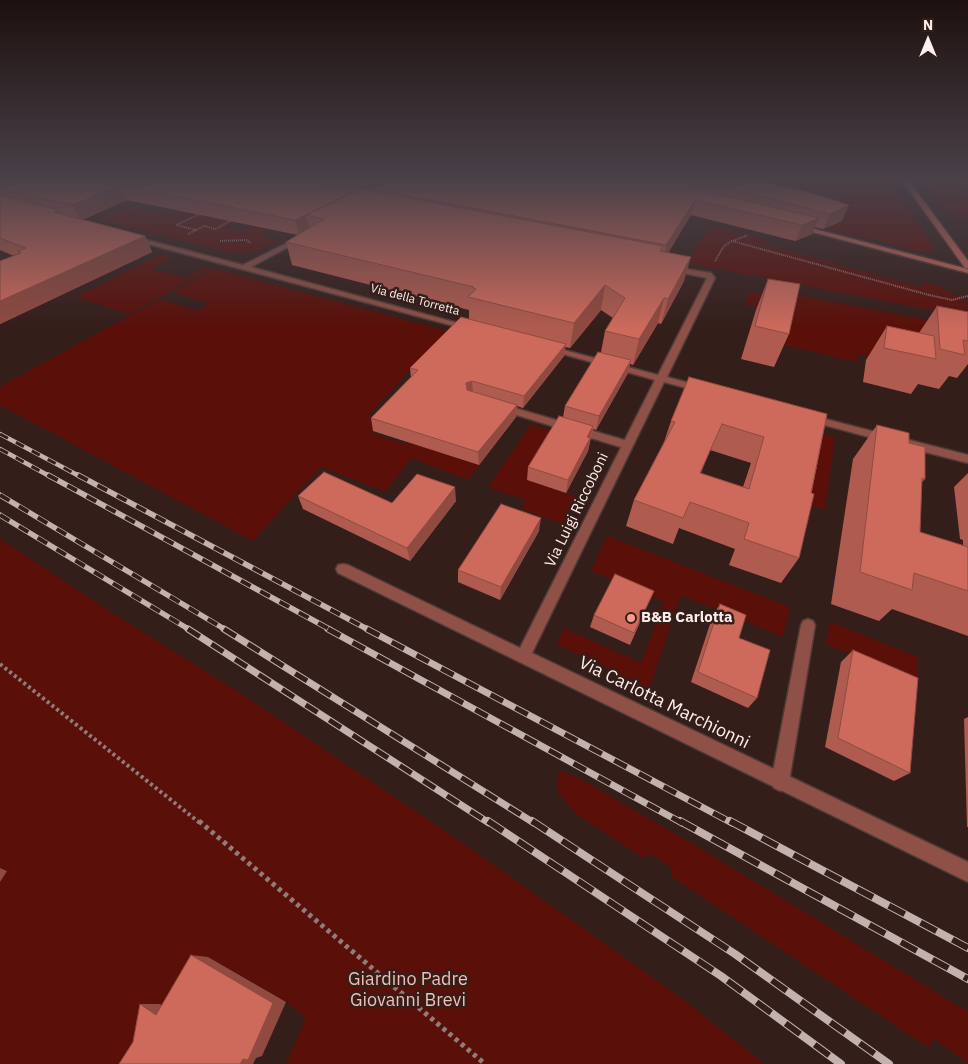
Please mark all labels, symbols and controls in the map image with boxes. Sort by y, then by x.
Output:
north arrow [903,15,953,65]
text: N [923,16,933,34]
street label: Via della Torretta [369,281,461,319]
street label: Via Luigi Riccoboni [541,450,613,570]
place label: B&B Carlotta [641,609,733,627]
marker: B&B Carlotta [625,612,637,624]
street label: Via Carlotta Marchionni [575,652,753,754]
park label: Giardino Padre Giovanni Brevi [348,969,468,1012]

